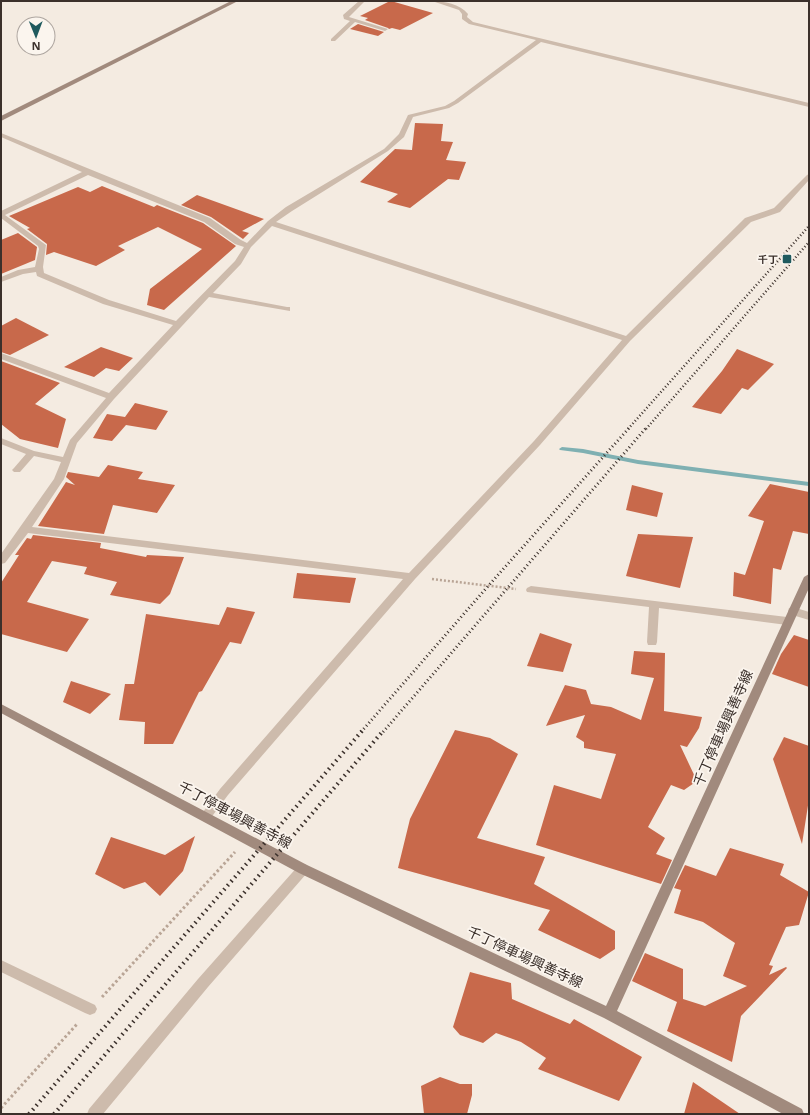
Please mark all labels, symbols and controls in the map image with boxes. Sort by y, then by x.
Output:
north arrow [16,16,56,56]
text: N [32,39,41,54]
place label: 千丁 [758,252,778,266]
marker: 千丁 [781,253,793,265]
street label: 千丁停車場興善寺線 [688,666,757,789]
street label: 千丁停車場興善寺線 [175,777,295,853]
street label: 千丁停車場興善寺線 [464,921,586,992]

